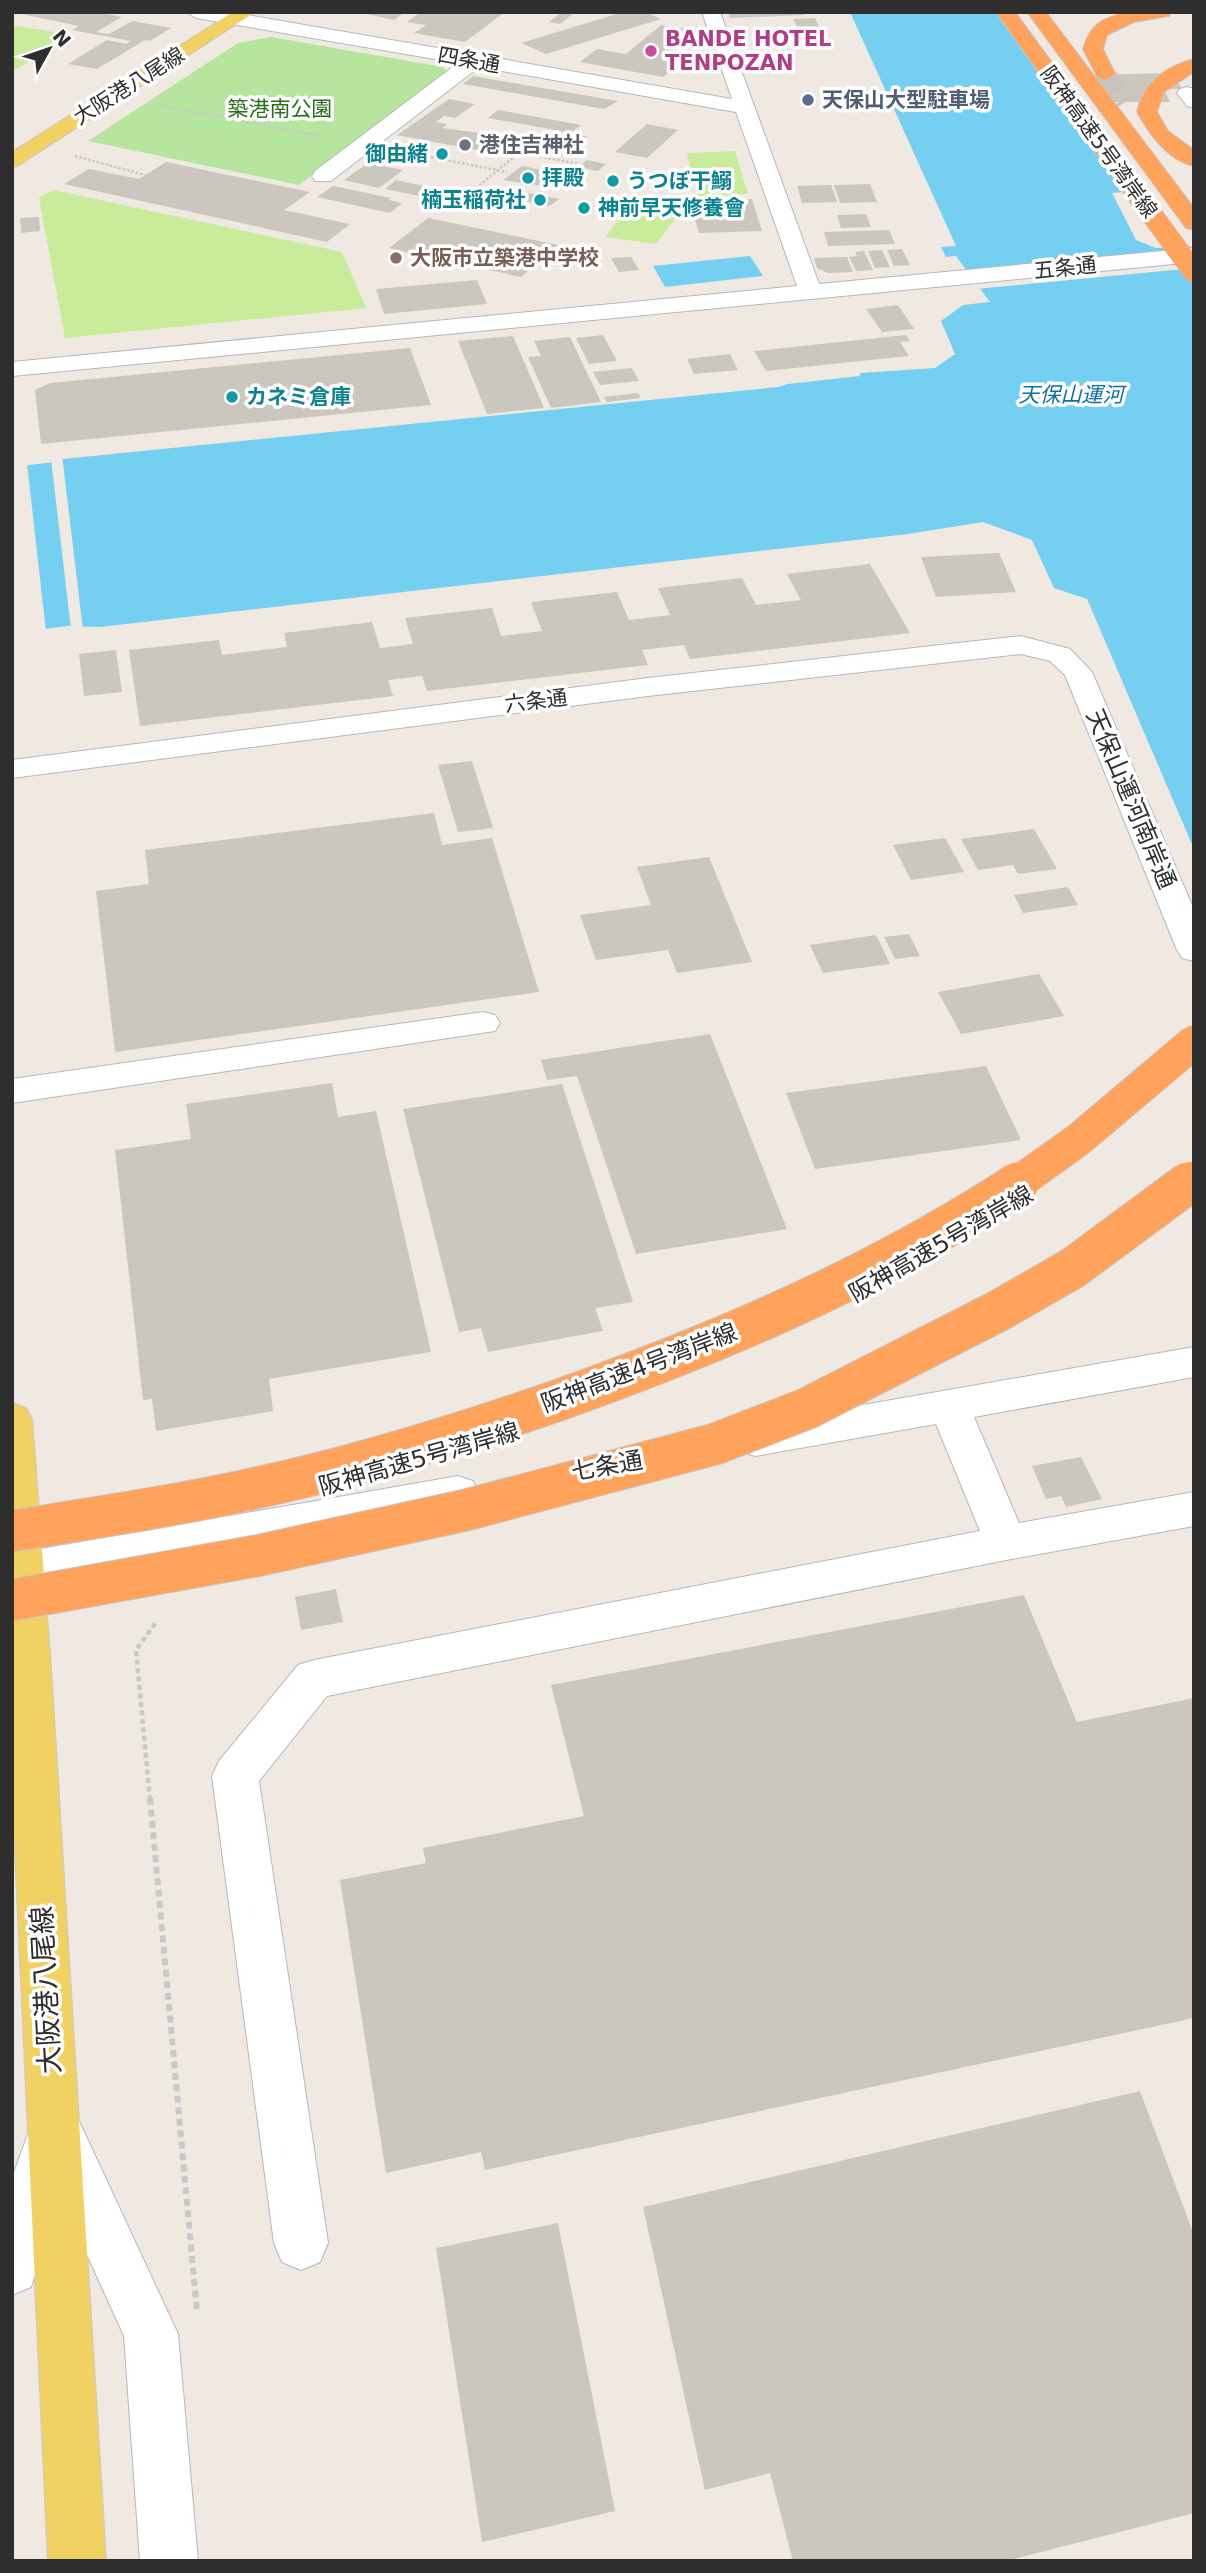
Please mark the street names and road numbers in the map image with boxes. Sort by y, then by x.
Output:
street label: 大阪港八尾線 [69,42,189,130]
street label: 四条通 [436,43,502,77]
street label: 阪神高速5号湾岸線 [1036,62,1162,222]
street label: 五条通 [1032,253,1098,283]
street label: 六条通 [503,685,569,717]
street label: 天保山運河南岸通 [1081,705,1181,893]
street label: 阪神高速5号湾岸線 [844,1180,1038,1308]
street label: 阪神高速4号湾岸線 [537,1318,741,1418]
street label: 阪神高速5号湾岸線 [316,1417,522,1501]
street label: 七条通 [569,1446,645,1486]
street label: 大阪港八尾線 [25,1905,67,2075]

